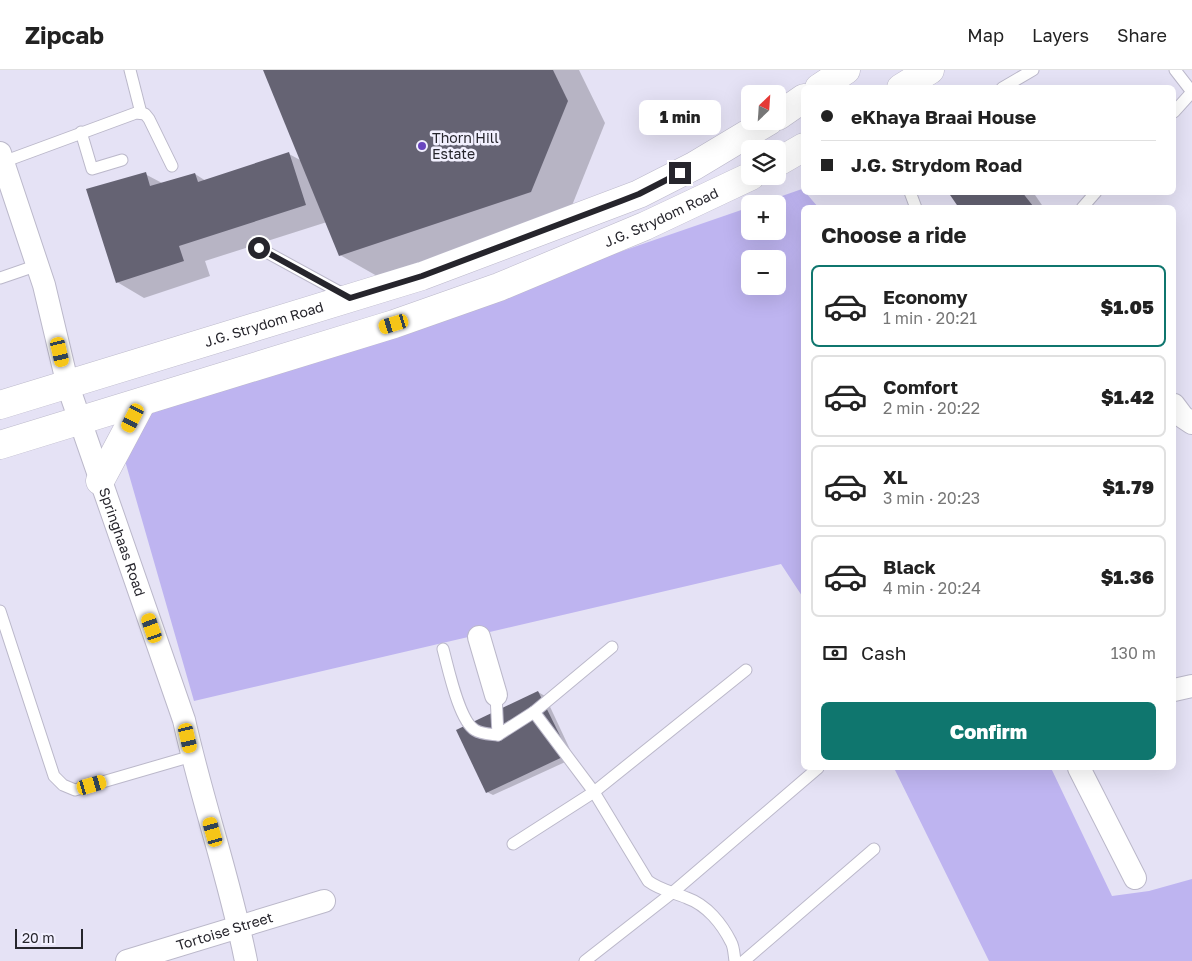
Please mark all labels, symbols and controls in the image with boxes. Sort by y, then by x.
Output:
text: Zipcab [25,20,104,49]
text: Map [967,24,1004,46]
text: Layers [1032,24,1089,46]
text: Share [1117,24,1167,46]
north arrow [741,85,786,130]
map controls [741,85,786,295]
callout: 1 min [639,101,721,136]
text: eKhaya Braai House [851,105,1036,128]
text: 1 min [660,107,700,127]
place label: Thorn Hill Estate [432,129,499,162]
marker: Thorn Hill Estate [416,140,428,152]
button: layers [741,140,786,185]
text: J.G. Strydom Road [851,153,1022,176]
route end [669,162,691,184]
street label: J.G. Strydom Road [601,184,721,250]
button: + [741,195,786,240]
text: Choose a ride [821,221,967,248]
route start [248,237,270,259]
button: − [741,250,786,295]
icon: car [823,284,868,329]
text: Economy [883,285,968,308]
text: $1.05 [1100,295,1154,318]
street label: J.G. Strydom Road [202,298,325,350]
text: 1 min · 20:21 [883,308,977,328]
car [377,312,410,336]
car [49,336,70,368]
icon: car [823,374,868,419]
text: Comfort [883,375,958,398]
text: $1.42 [1101,385,1154,408]
text: 2 min · 20:22 [883,398,980,418]
car [119,401,146,435]
icon: car [823,464,868,509]
text: XL [883,465,908,488]
text: $1.79 [1102,475,1154,498]
street label: Springhaas Road [96,485,149,598]
text: 3 min · 20:23 [883,488,980,508]
icon: car [823,554,868,599]
text: Black [883,555,936,578]
text: $1.36 [1101,565,1154,588]
text: 4 min · 20:24 [883,578,981,598]
car [140,611,163,645]
icon: cash [821,639,849,667]
text: Cash [861,641,906,664]
text: 130 m [1111,643,1156,663]
button: Confirm [821,702,1156,760]
car [177,722,198,754]
car [75,774,108,796]
car [201,816,224,848]
street label: Tortoise Street [174,908,275,953]
scale bar [15,926,82,949]
text: 20 m [22,929,55,946]

